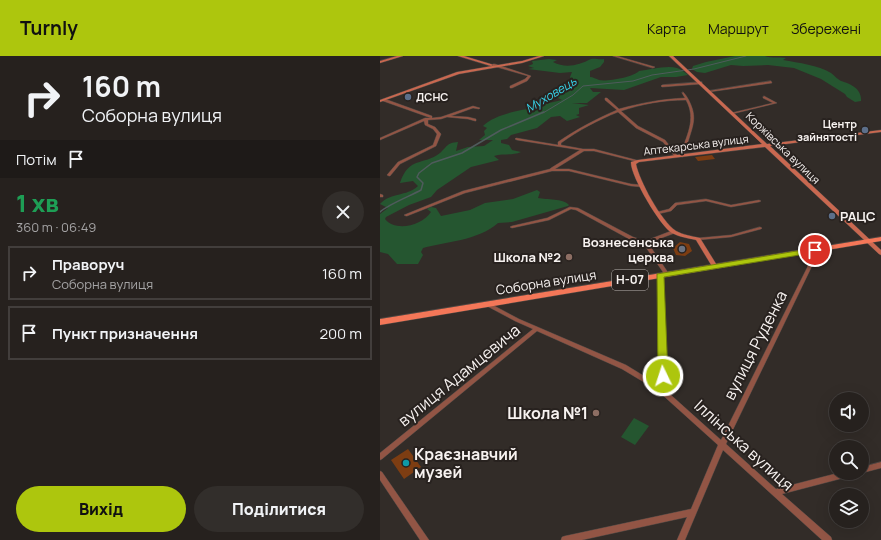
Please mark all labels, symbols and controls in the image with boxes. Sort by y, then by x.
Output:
text: Turnly [20,15,78,41]
text: Карта [647,19,686,38]
text: Маршрут [708,19,769,38]
text: Збережені [791,19,861,38]
text: 160 m [82,67,161,105]
icon: right [16,72,68,124]
water label: Муховець [522,72,580,117]
place label: ДСНС [416,89,448,104]
marker: ДСНС [403,92,413,102]
text: Соборна вулиця [82,103,222,127]
street label: Коржівська вулиця [743,108,824,187]
place label: Центр зайнятості [797,116,857,144]
marker: Центр зайнятості [860,125,870,135]
street label: Аптекарська вулиця [642,131,749,158]
icon: arrive [65,148,87,170]
text: Потім [16,149,57,170]
text: 1 хв [16,186,59,219]
button: close [322,191,364,233]
place label: РАЦС [840,207,876,225]
marker: РАЦС [827,211,837,221]
text: 360 m · 06:49 [16,218,96,236]
place label: Вознесенська церква [583,233,674,266]
pin [798,233,832,267]
icon: arrive [804,239,826,261]
marker: Вознесенська церква [677,244,687,254]
place label: Школа №2 [493,248,561,266]
marker: Школа №2 [564,252,574,262]
text: Праворуч [52,254,124,275]
icon: right [18,262,40,284]
text: 160 m [322,263,362,284]
street label: Соборна вулиця [495,265,597,299]
road number: Н-07 [612,270,648,290]
text: Соборна вулиця [52,275,153,293]
street label: вулиця Руденка [718,287,792,403]
street label: вулиця Адамцевича [393,319,525,431]
icon: arrive [18,322,40,344]
text: Пункт призначення [52,323,198,344]
text: 200 m [319,323,362,344]
position arrow [642,355,684,397]
map controls [829,392,869,528]
button: sound [829,392,869,432]
street label: Іллінська вулиця [690,395,798,495]
place label: Школа №1 [507,402,588,424]
marker: Школа №1 [591,408,601,418]
button: search [829,440,869,480]
place label: Краєзнавчий музей [414,443,518,483]
marker: Краєзнавчий музей [401,458,411,468]
button: Вихід [16,486,186,532]
button: Поділитися [194,486,364,532]
button: layers [829,488,869,528]

